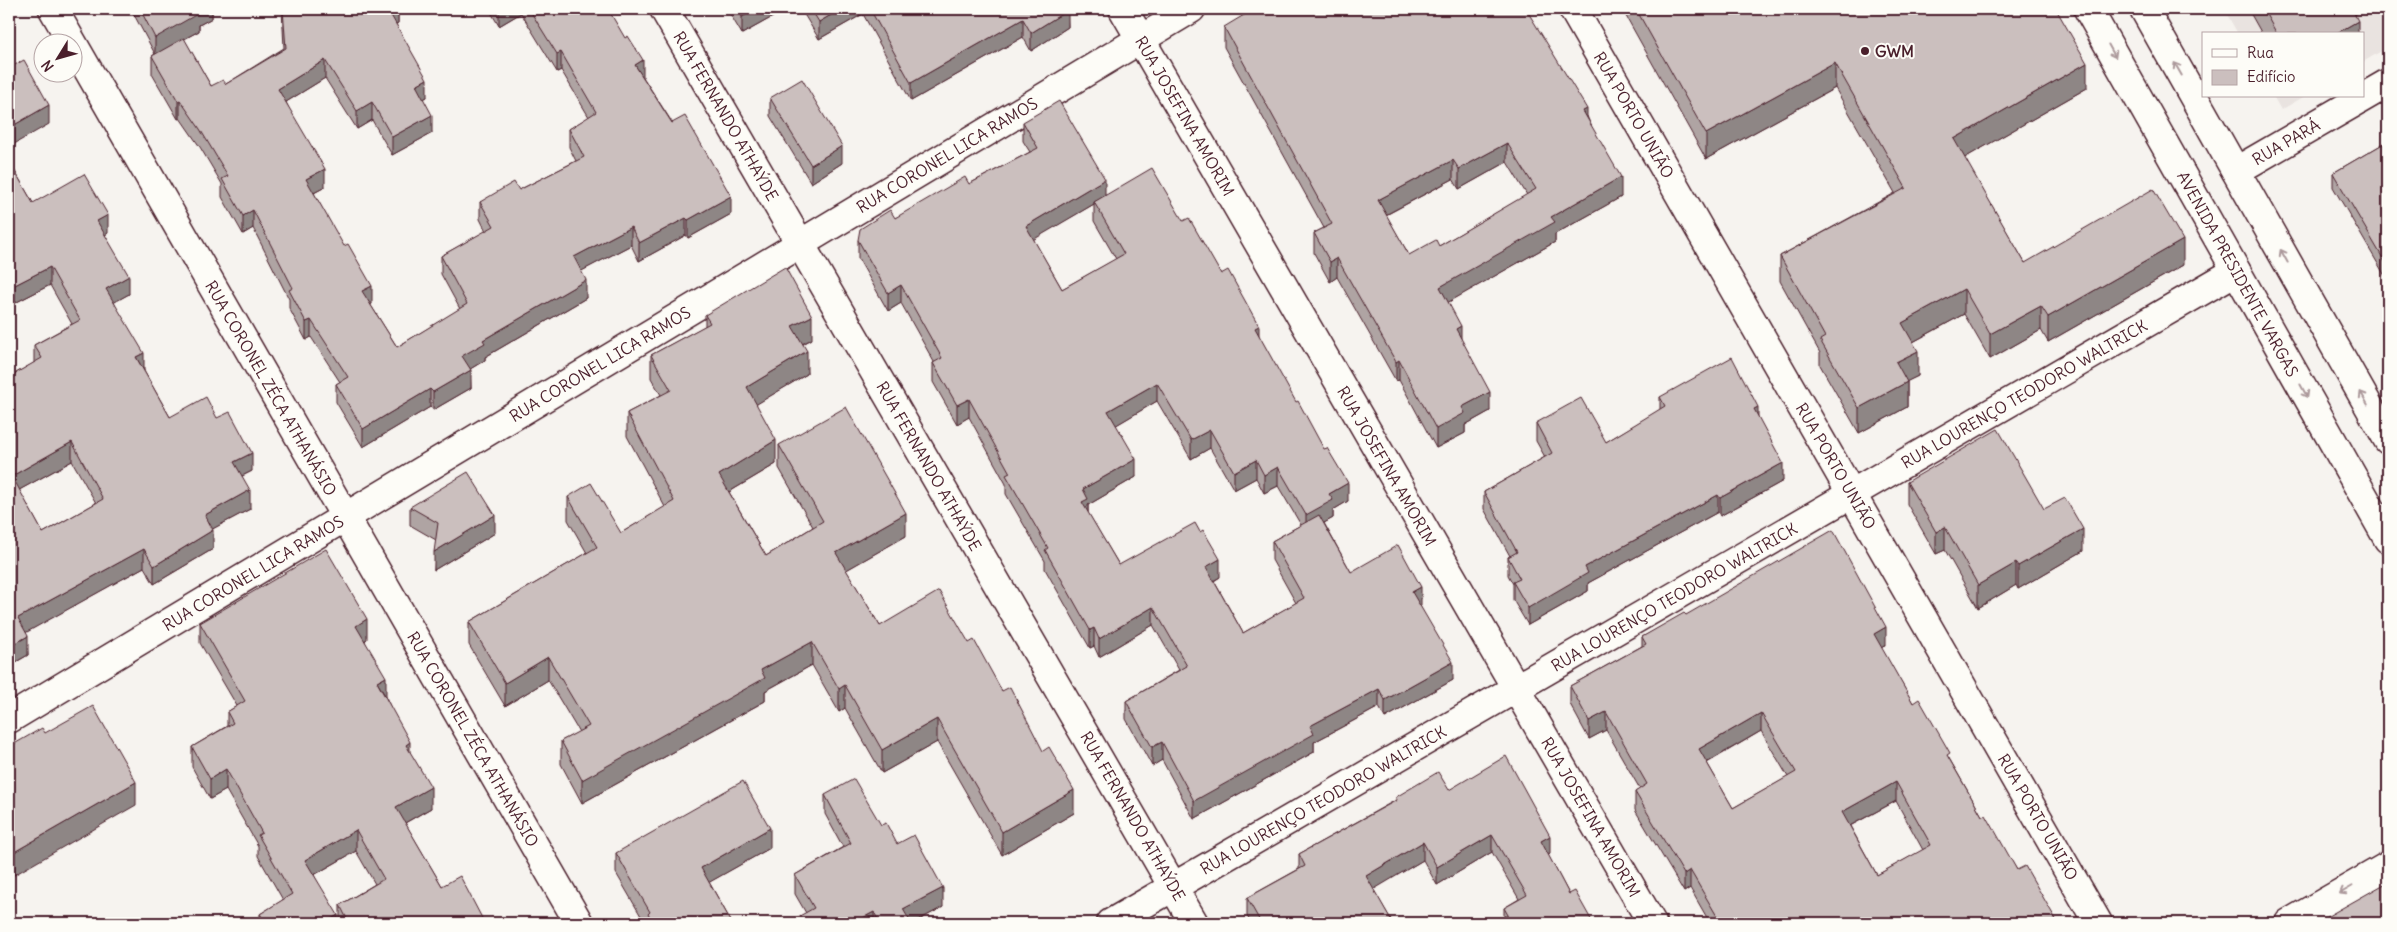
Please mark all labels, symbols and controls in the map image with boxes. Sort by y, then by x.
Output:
street label: RUA FERNANDO ATHAÝDE [669,28,783,204]
north arrow [32,32,82,82]
legend [2202,32,2364,98]
street label: RUA JOSEFINA AMORIM [1131,33,1239,199]
place label: GWM [1875,41,1914,61]
text: Rua [2247,43,2274,62]
one-way arrow [2108,44,2118,58]
marker: GWM [1859,45,1871,57]
street label: RUA PORTO UNIÃO [1590,48,1678,182]
text: N [38,57,58,75]
one-way arrow [2173,63,2183,77]
text: Edifício [2247,67,2295,86]
street label: RUA CORONEL LICA RAMOS [853,93,1041,217]
street label: RUA PARÁ [2248,115,2324,169]
street label: AVENIDA PRESIDENTE VARGAS [2173,168,2303,380]
one-way arrow [2279,249,2289,264]
street label: RUA CORONEL ZÉCA ATHANÁSIO [201,277,341,499]
street label: RUA CORONEL LICA RAMOS [506,302,694,426]
street label: RUA LOURENÇO TEODORO WALTRICK [1898,315,2151,473]
street label: RUA FERNANDO ATHAÝDE [872,378,986,554]
street label: RUA JOSEFINA AMORIM [1333,383,1441,549]
one-way arrow [2299,383,2309,398]
one-way arrow [2359,391,2369,405]
street label: RUA PORTO UNIÃO [1792,399,1880,533]
street label: RUA CORONEL LICA RAMOS [159,511,347,635]
street label: RUA LOURENÇO TEODORO WALTRICK [1548,518,1801,676]
street label: RUA CORONEL ZÉCA ATHANÁSIO [403,628,543,850]
street label: RUA LOURENÇO TEODORO WALTRICK [1197,721,1450,879]
street label: RUA FERNANDO ATHAÝDE [1076,728,1190,904]
street label: RUA JOSEFINA AMORIM [1537,734,1645,900]
street label: RUA PORTO UNIÃO [1994,750,2082,884]
one-way arrow [2339,886,2354,896]

